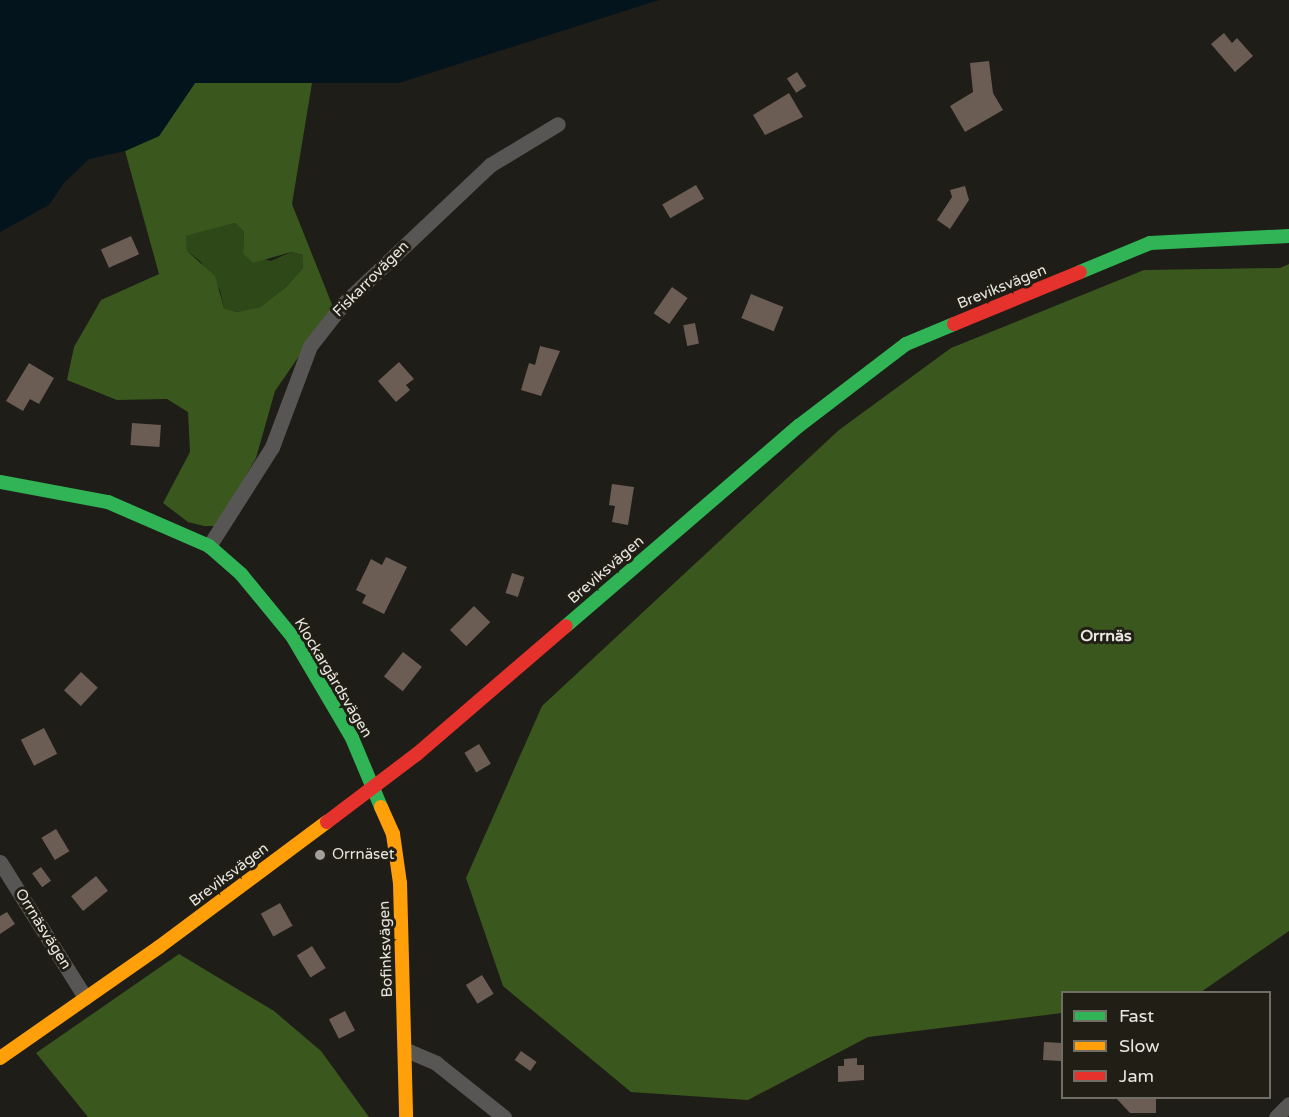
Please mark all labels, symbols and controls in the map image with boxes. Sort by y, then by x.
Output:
street label: Fiskarrovägen [329,237,413,321]
street label: Breviksvägen [955,261,1049,313]
street label: Breviksvägen [564,532,648,608]
street label: Klockargårdsvägen [290,615,376,741]
district label: Orrnäs [1080,626,1132,646]
street label: Breviksvägen [186,839,272,911]
place label: Orrnäset [332,846,395,864]
marker: Orrnäset [313,848,327,862]
street label: Orrnäsvägen [11,885,75,973]
street label: Bofinksvägen [375,900,397,998]
legend [1061,991,1271,1099]
text: Fast [1119,1005,1154,1027]
text: Slow [1119,1035,1160,1057]
text: Jam [1119,1065,1154,1087]

